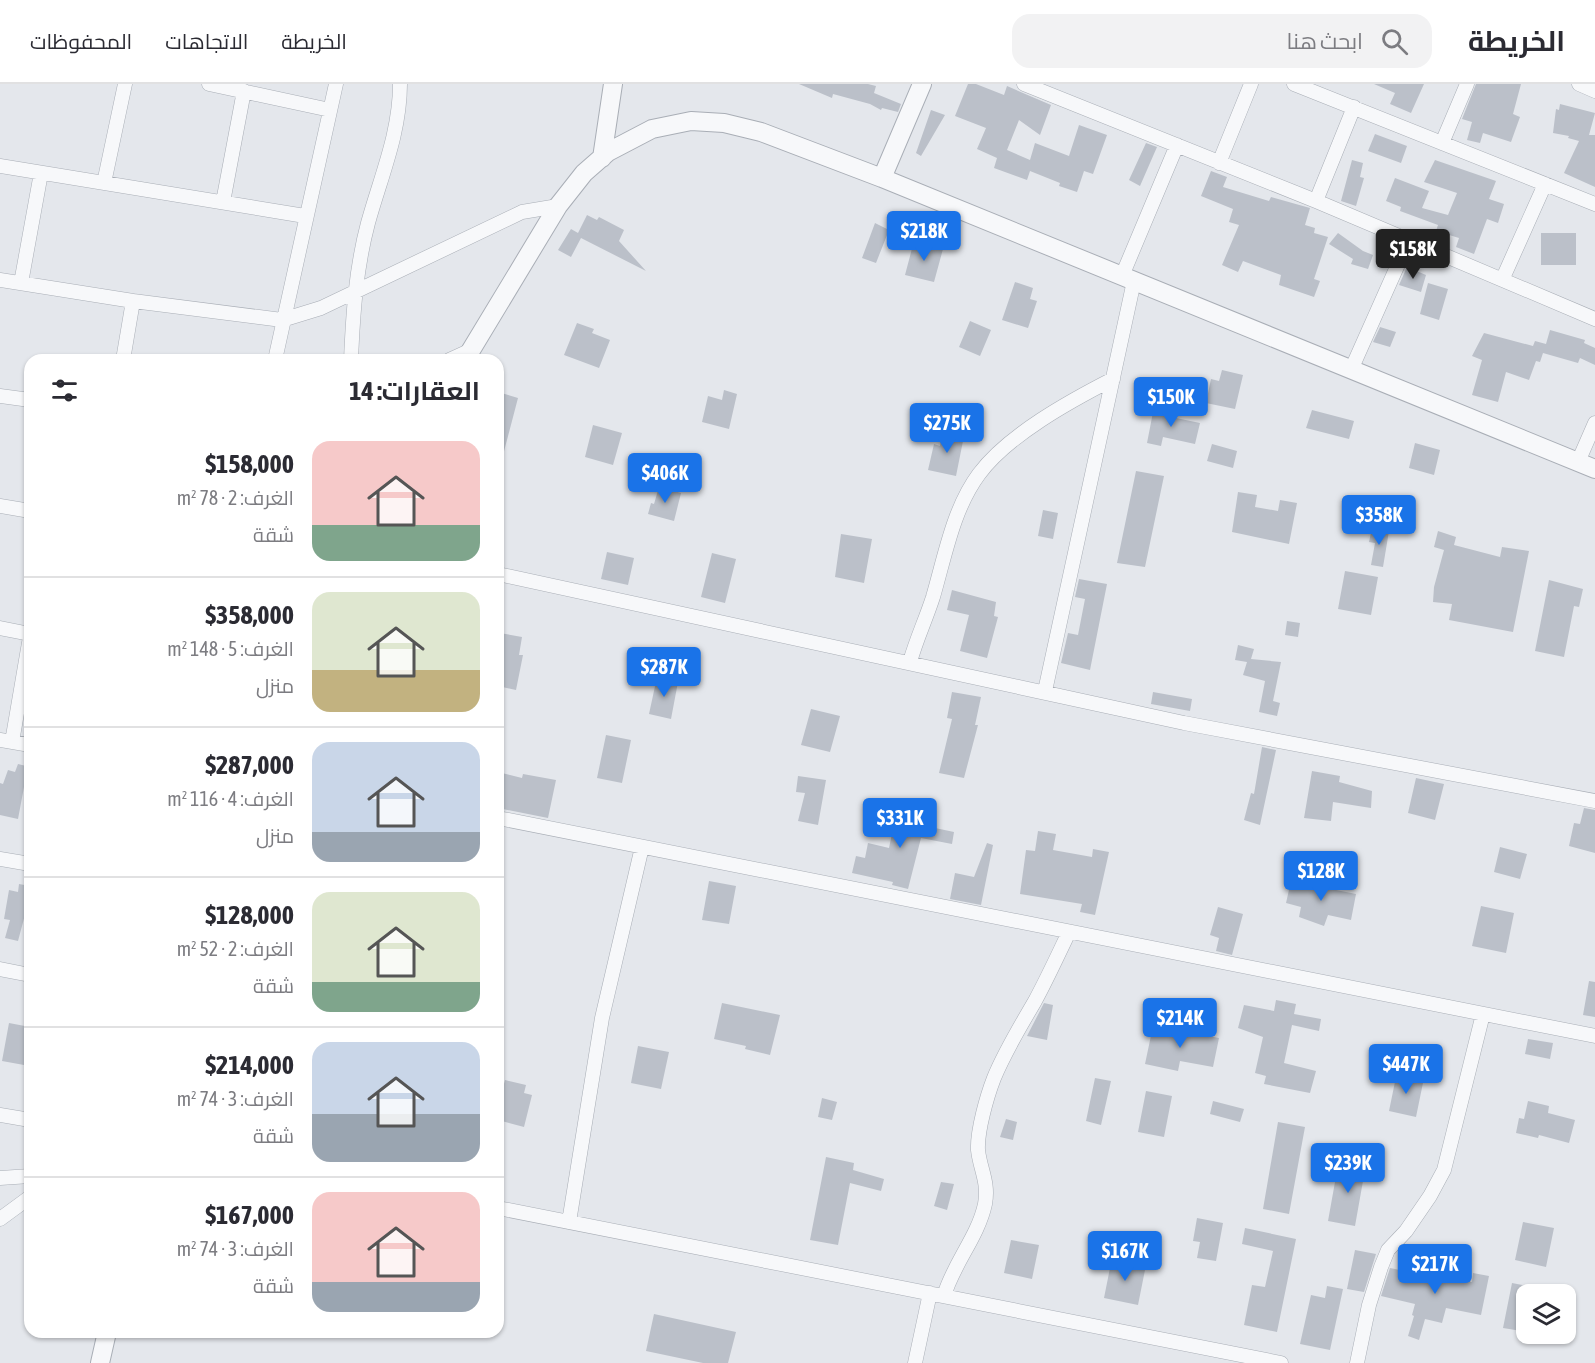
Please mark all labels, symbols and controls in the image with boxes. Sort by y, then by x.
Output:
search box [1012,14,1432,68]
icon: search [1378,25,1411,58]
text: الخريطة [1468,25,1565,57]
text: ابحث هنا [1286,28,1363,54]
text: المحفوظات [30,29,132,53]
text: الاتجاهات [165,29,248,53]
text: الخريطة [281,29,347,53]
pin: $218K [882,211,966,262]
text: $218K [901,219,947,242]
pin: $158K [1371,229,1455,280]
text: $158K [1390,237,1436,260]
icon: filters [48,374,81,407]
text: العقارات: 14 [349,376,480,406]
pin: $150K [1129,377,1213,428]
text: $150K [1148,385,1194,408]
pin: $275K [905,403,989,454]
text: $275K [924,411,970,434]
text: $158,000 [205,449,294,479]
pin: $406K [623,453,707,504]
text: $406K [642,461,688,484]
icon: home [360,465,432,537]
text: الغرف: 2 · 78 m² [177,486,294,509]
pin: $358K [1337,495,1421,546]
text: $358K [1356,503,1402,526]
text: شقة [253,523,294,546]
text: $358,000 [205,600,294,630]
icon: home [360,616,432,688]
text: الغرف: 5 · 148 m² [167,637,294,660]
pin: $287K [622,647,706,698]
text: $287K [641,655,687,678]
text: منزل [256,674,294,697]
text: $287,000 [205,750,294,780]
icon: home [360,766,432,838]
text: الغرف: 4 · 116 m² [167,787,294,810]
pin: $331K [858,798,942,849]
text: $331K [877,806,923,829]
text: منزل [256,824,294,847]
pin: $128K [1279,851,1363,902]
text: $128K [1298,859,1344,882]
text: $128,000 [205,900,294,930]
icon: home [360,916,432,988]
text: الغرف: 2 · 52 m² [177,937,294,960]
text: شقة [253,974,294,997]
pin: $214K [1138,998,1222,1049]
text: $214K [1157,1006,1203,1029]
pin: $447K [1364,1044,1448,1095]
text: $214,000 [205,1050,294,1080]
text: $447K [1383,1052,1429,1075]
icon: home [360,1066,432,1138]
text: الغرف: 3 · 74 m² [177,1087,294,1110]
text: شقة [253,1124,294,1147]
pin: $239K [1306,1143,1390,1194]
text: $239K [1325,1151,1371,1174]
text: $167,000 [205,1200,294,1230]
icon: home [360,1216,432,1288]
pin: $167K [1083,1231,1167,1282]
text: الغرف: 3 · 74 m² [177,1237,294,1260]
text: $167K [1102,1239,1148,1262]
pin: $217K [1393,1244,1477,1295]
text: $217K [1412,1252,1458,1275]
text: شقة [253,1274,294,1297]
map controls [1516,1284,1576,1344]
button: layers [1516,1284,1576,1344]

